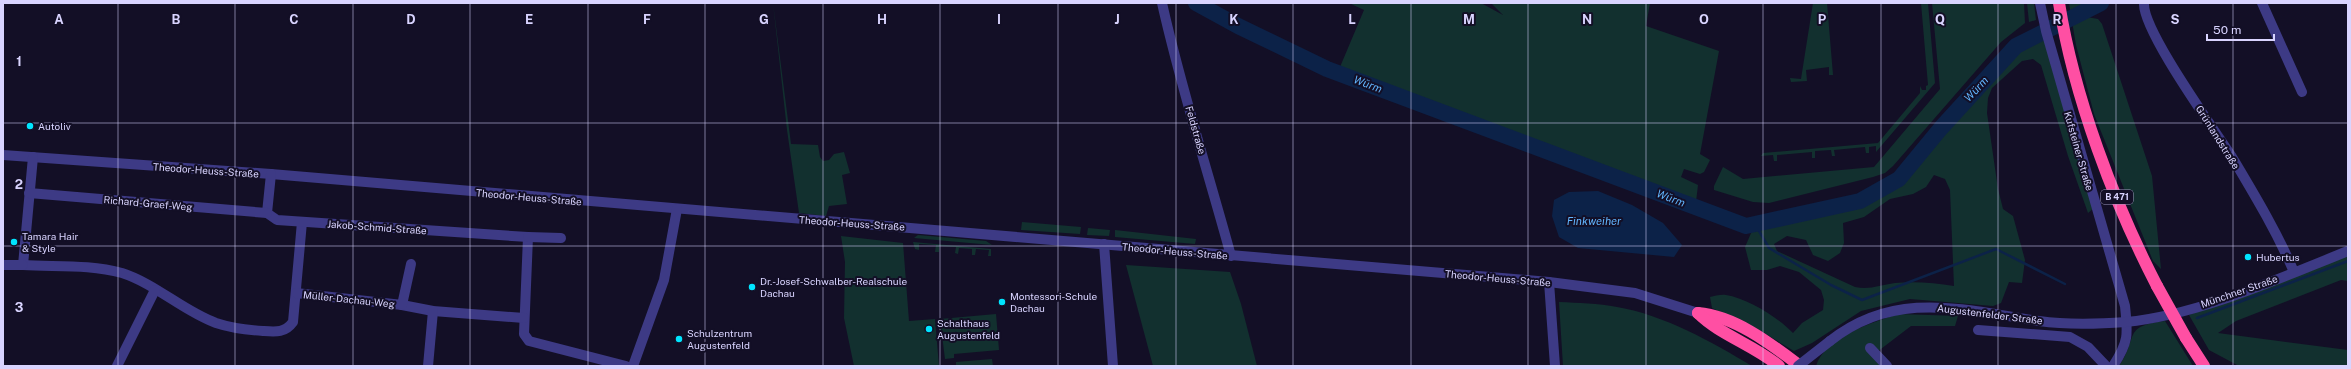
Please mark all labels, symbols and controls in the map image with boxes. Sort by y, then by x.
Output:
text: A [54,12,64,27]
text: B [172,12,181,27]
text: C [289,12,299,27]
text: D [406,12,416,27]
text: E [525,12,533,27]
text: F [643,12,651,27]
text: G [759,12,769,27]
text: H [877,12,887,27]
text: I [997,12,1001,27]
text: J [1114,12,1120,27]
text: K [1229,12,1239,27]
text: L [1348,12,1356,27]
text: M [1463,12,1475,27]
text: N [1582,12,1592,27]
text: O [1699,12,1709,27]
text: P [1818,12,1827,27]
text: Q [1935,12,1945,27]
text: R [2052,12,2062,27]
text: S [2171,12,2180,27]
scale bar [2207,16,2274,42]
text: 50 m [2213,23,2241,37]
text: 1 [16,54,22,69]
water label: Würm [1352,73,1384,95]
water label: Würm [1962,74,1990,104]
street label: Grünlandstraße [2194,103,2243,171]
street label: Feldstraße [1183,104,1209,156]
street label: Kufsteiner Straße [2062,110,2096,192]
place label: Autoliv [38,120,71,132]
marker: Autoliv [25,121,35,131]
street label: Theodor-Heuss-Straße [153,160,260,180]
text: 2 [15,177,23,192]
street label: Theodor-Heuss-Straße [476,186,583,208]
water label: Würm [1655,187,1687,209]
road number: B 471 [2101,190,2133,204]
street label: Richard-Graef-Weg [103,193,193,213]
street label: Theodor-Heuss-Straße [799,213,906,233]
water label: Finkweiher [1567,215,1622,227]
street label: Jakob-Schmid-Straße [327,218,428,236]
place label: Tamara Hair & Style [22,230,78,254]
marker: Tamara Hair & Style [9,237,19,247]
street label: Theodor-Heuss-Straße [1122,240,1229,262]
place label: Hubertus [2256,251,2300,263]
marker: Hubertus [2243,252,2253,262]
street label: Theodor-Heuss-Straße [1445,267,1552,289]
street label: Münchner Straße [2199,272,2279,310]
place label: Dr.-Josef-Schwalber-Realschule Dachau [760,275,907,299]
marker: Dr.-Josef-Schwalber-Realschule Dachau [747,282,757,292]
street label: Müller-Dachau-Weg [303,288,395,310]
place label: Montessori-Schule Dachau [1010,290,1098,314]
marker: Montessori-Schule Dachau [997,297,1007,307]
text: 3 [15,300,24,315]
street label: Augustenfelder Straße [1937,302,2044,326]
place label: Schalthaus Augustenfeld [937,317,1000,341]
marker: Schalthaus Augustenfeld [924,324,934,334]
place label: Schulzentrum Augustenfeld [687,327,752,351]
marker: Schulzentrum Augustenfeld [674,334,684,344]

